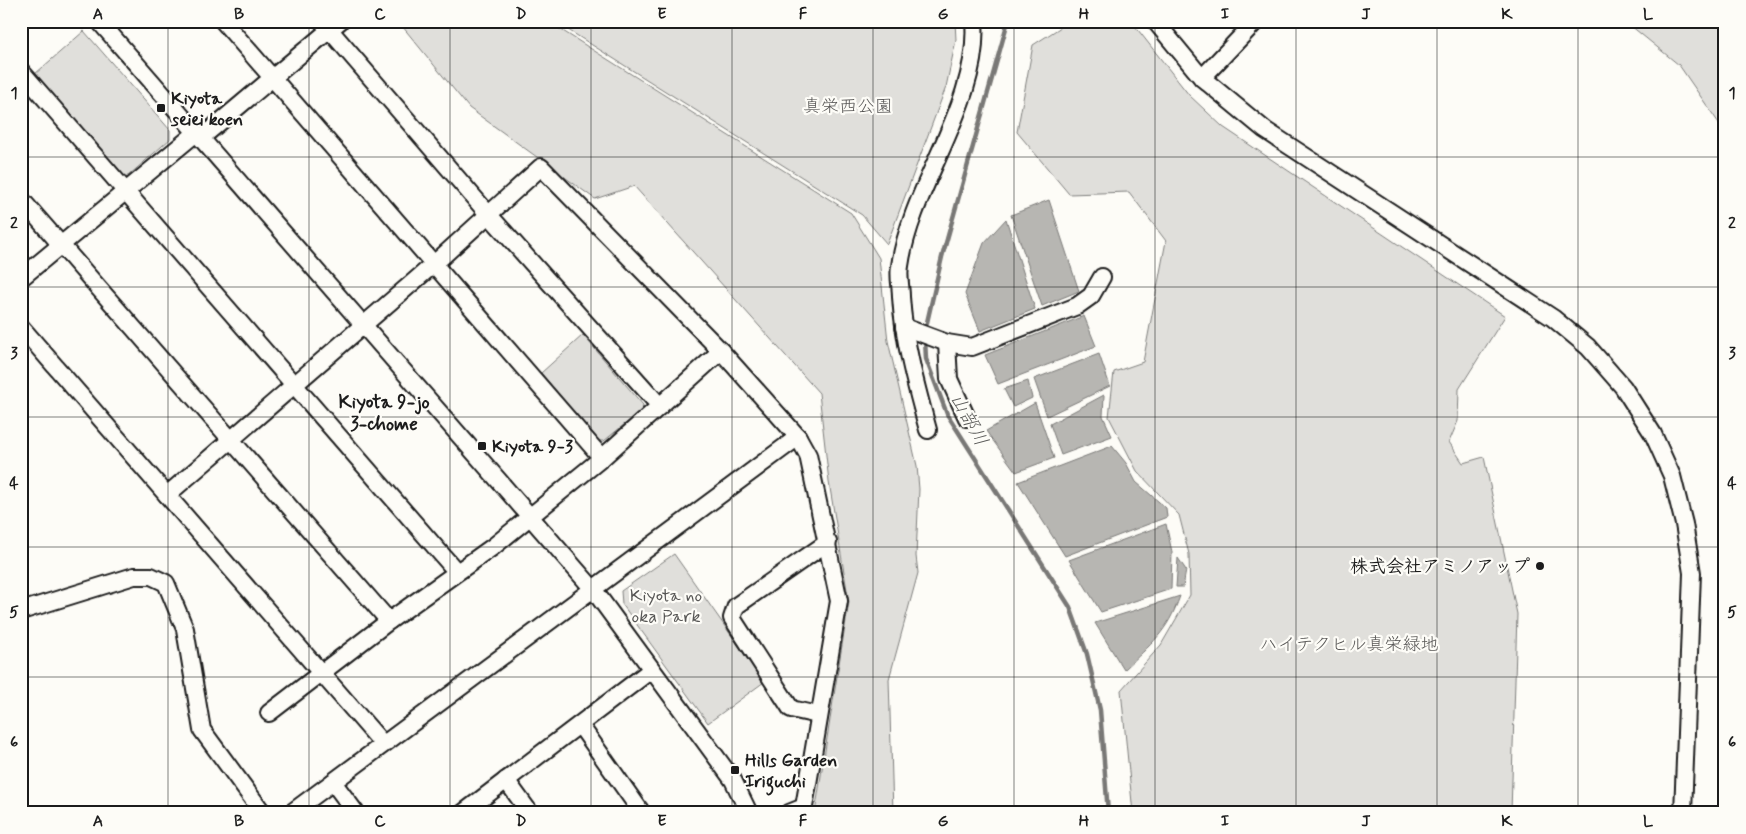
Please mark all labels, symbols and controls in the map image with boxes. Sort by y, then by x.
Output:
text: A [93,4,103,25]
text: B [234,4,244,25]
text: C [374,4,386,25]
text: D [515,4,527,25]
text: E [657,4,667,25]
text: F [799,4,808,25]
text: G [938,4,949,25]
text: H [1079,4,1090,25]
text: I [1221,4,1230,25]
text: J [1361,4,1371,25]
text: K [1501,4,1513,25]
text: L [1643,4,1654,25]
text: 1 [10,83,18,104]
text: 1 [1728,83,1736,104]
place label: Kiyota seiei koen [170,87,243,132]
park label: 真栄西公園 [803,95,893,119]
marker: Kiyota seiei koen [155,102,167,114]
text: 2 [10,213,18,234]
text: 2 [1728,213,1736,234]
text: 3 [10,343,18,364]
text: 3 [1728,343,1736,364]
water label: 山部川 [944,389,993,451]
district label: Kiyota 9-jo 3-chome [338,390,430,437]
place label: Kiyota 9-3 [492,435,574,459]
marker: Kiyota 9-3 [476,440,488,452]
text: 4 [9,473,19,494]
text: 4 [1727,473,1737,494]
place label: 株式会社アミノアップ [1350,555,1530,579]
marker: 株式会社アミノアップ [1534,560,1546,572]
park label: Kiyota no oka Park [630,584,702,629]
text: 5 [9,602,19,623]
text: 5 [1727,602,1737,623]
park label: ハイテクヒル真栄緑地 [1260,633,1438,657]
text: 6 [10,732,18,753]
text: 6 [1728,732,1736,753]
place label: Hills Garden Iriguchi [745,749,837,796]
marker: Hills Garden Iriguchi [729,764,741,776]
text: A [93,811,103,832]
text: B [234,811,244,832]
text: C [374,811,386,832]
text: D [515,811,527,832]
text: E [657,811,667,832]
text: F [799,811,808,832]
text: G [938,811,949,832]
text: H [1079,811,1090,832]
text: I [1221,811,1230,832]
text: J [1361,811,1371,832]
text: K [1501,811,1513,832]
text: L [1643,811,1654,832]

